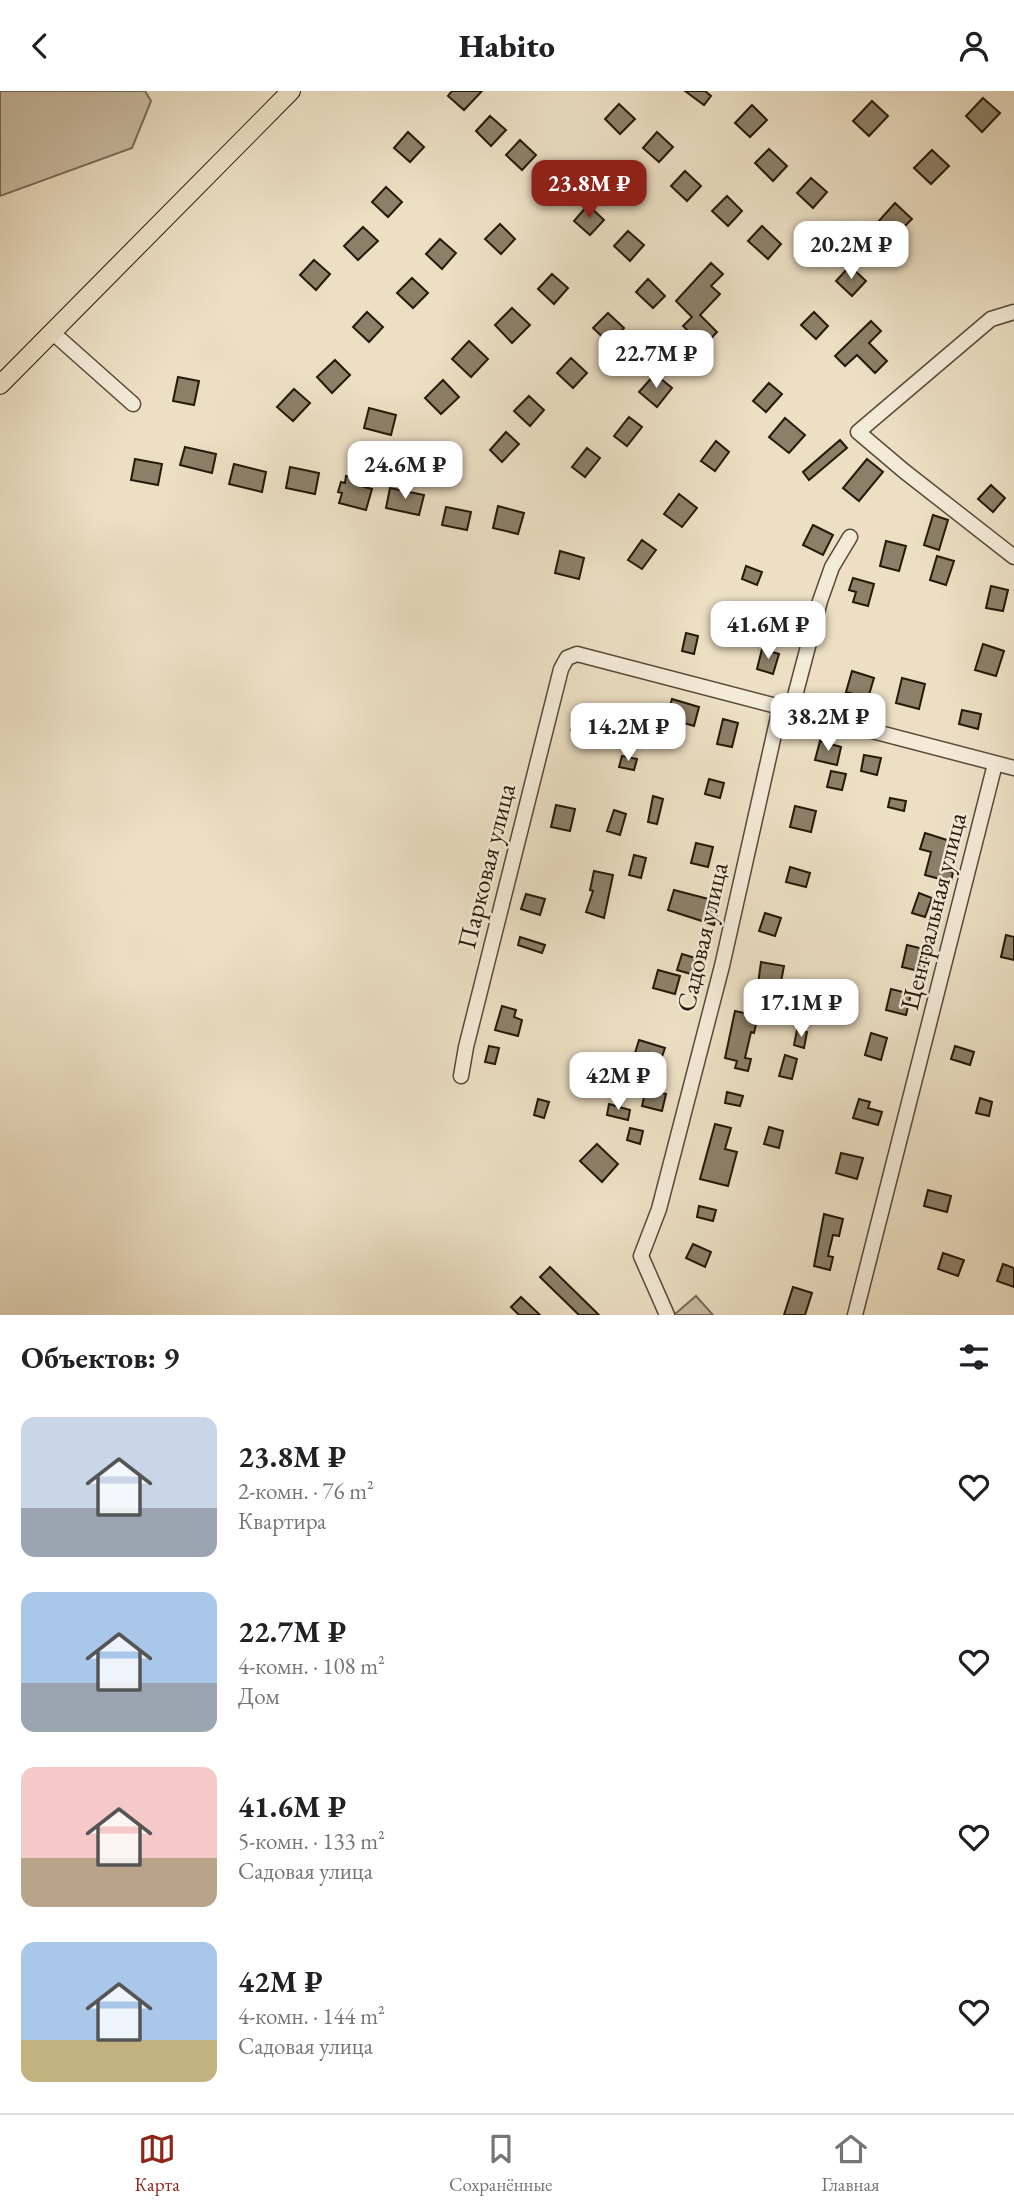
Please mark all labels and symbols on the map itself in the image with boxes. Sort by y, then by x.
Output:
pin: 23.8M ₽ [524,160,654,220]
pin: 20.2M ₽ [786,221,916,281]
pin: 22.7M ₽ [591,331,721,390]
pin: 24.6M ₽ [340,441,470,501]
pin: 41.6M ₽ [703,601,833,661]
pin: 38.2M ₽ [763,693,893,753]
pin: 14.2M ₽ [563,703,693,763]
street label: Парковая улица [449,779,523,952]
street label: Центральная улица [892,808,974,1013]
street label: Садовая улица [668,858,736,1015]
pin: 17.1M ₽ [736,979,866,1039]
pin: 42M ₽ [569,1053,667,1112]

